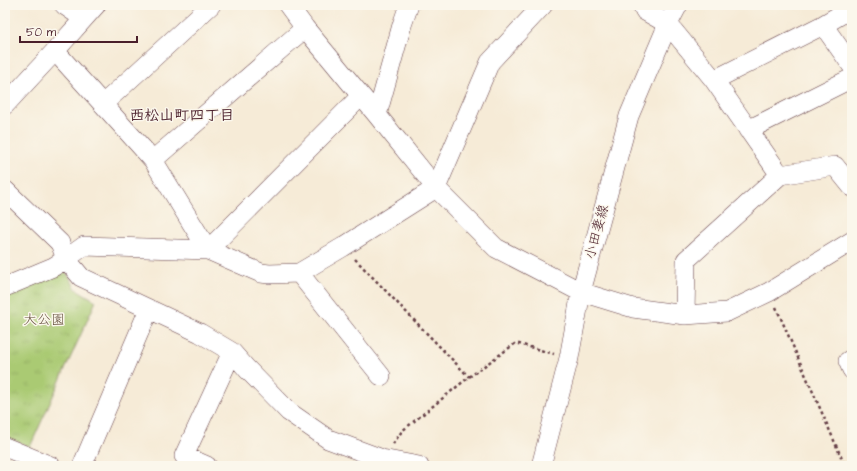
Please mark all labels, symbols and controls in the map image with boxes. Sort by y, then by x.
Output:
scale bar [20,18,137,44]
text: 50 m [26,24,57,41]
district label: 西松山町四丁目 [129,105,235,126]
street label: 小田妻線 [580,202,614,262]
park label: 大公園 [23,310,65,330]

